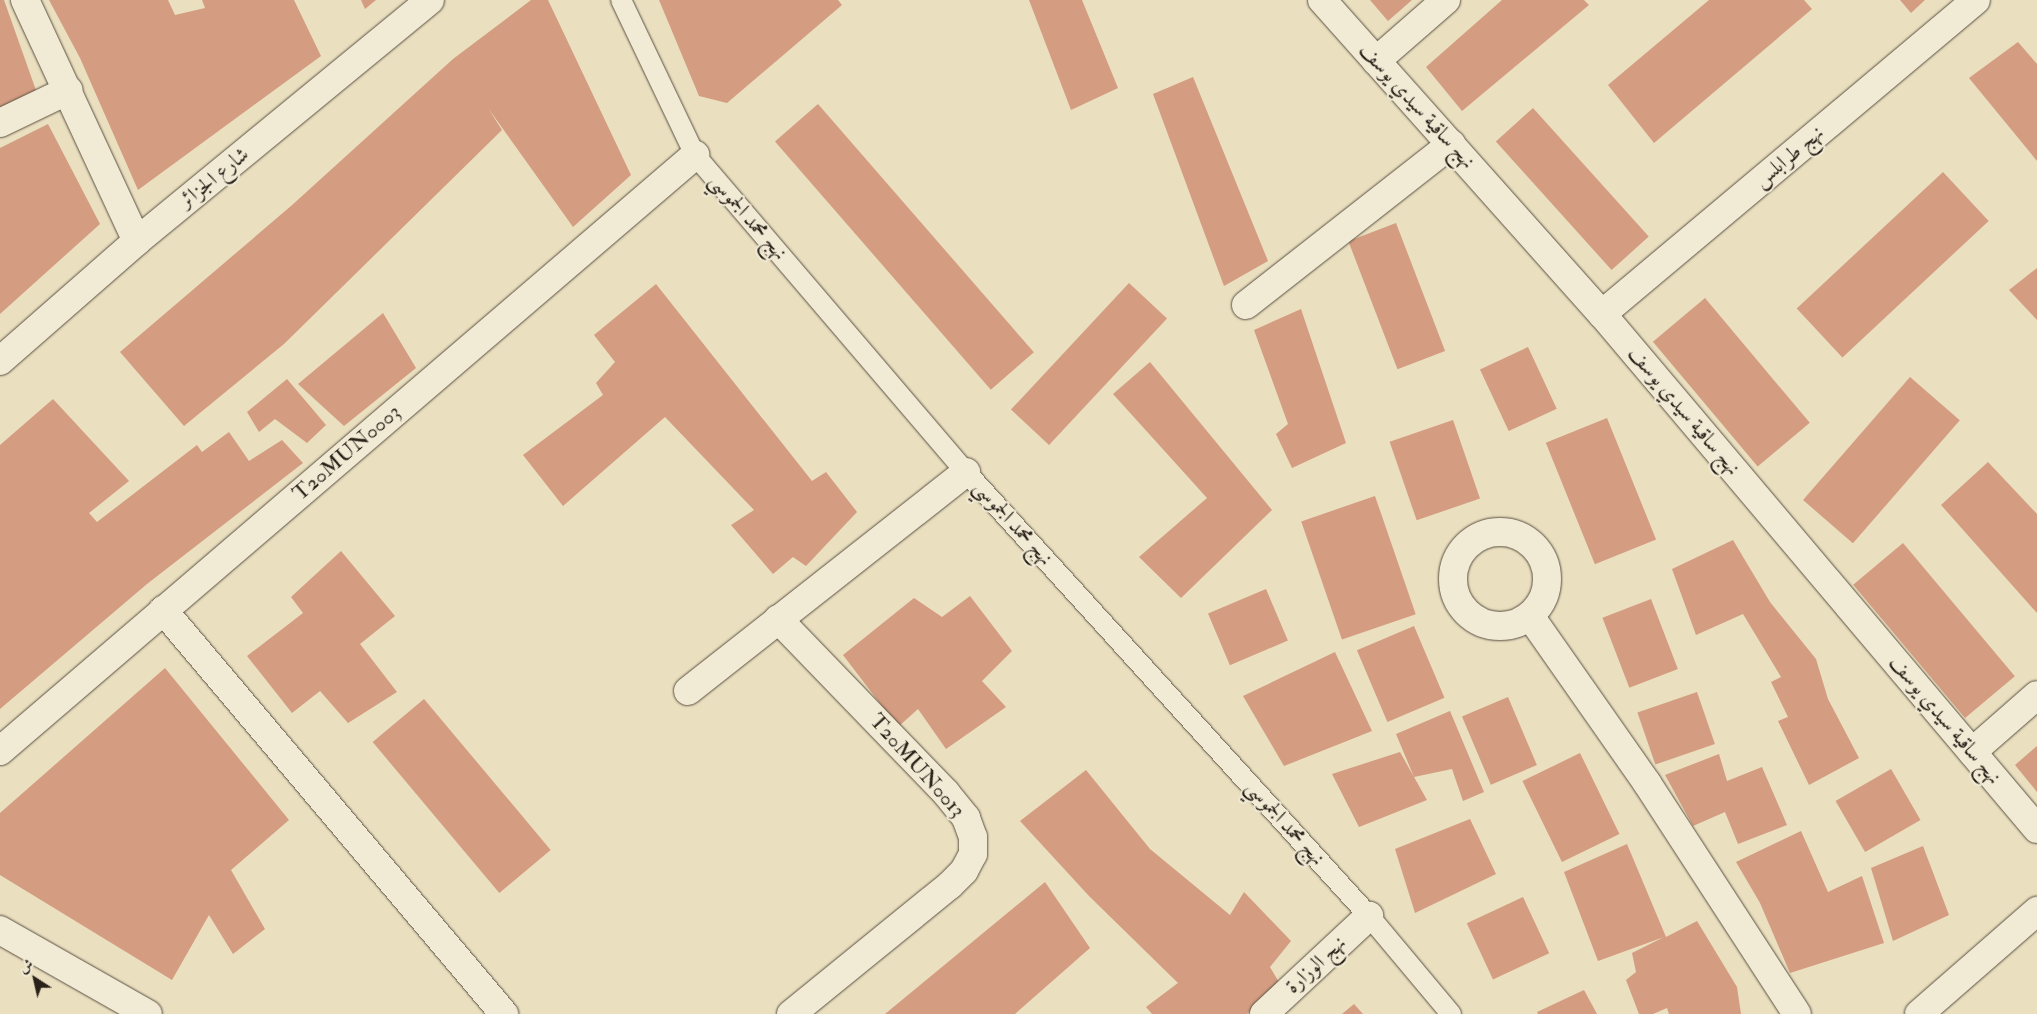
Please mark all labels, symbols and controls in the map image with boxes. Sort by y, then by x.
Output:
street label: نهج ساقية سيدي يوسف [1354,38,1480,174]
street label: نهج طرابلس [1749,121,1829,193]
street label: شارع الجزائر [174,142,254,214]
street label: نهج محمد الجموسي [704,169,792,265]
street label: نهج ساقية سيدي يوسف [1623,341,1745,481]
street label: T20MUN0003 [288,400,406,506]
street label: نهج محمد الجموسي [968,475,1058,571]
street label: نهج ساقية سيدي يوسف [1884,650,2006,790]
street label: T20MUN0013 [864,709,970,823]
street label: نهج محمد الجموسي [1240,775,1330,871]
street label: نهج الوزارة [1281,931,1351,999]
north arrow [10,954,60,1004]
text: ش [16,955,37,977]

